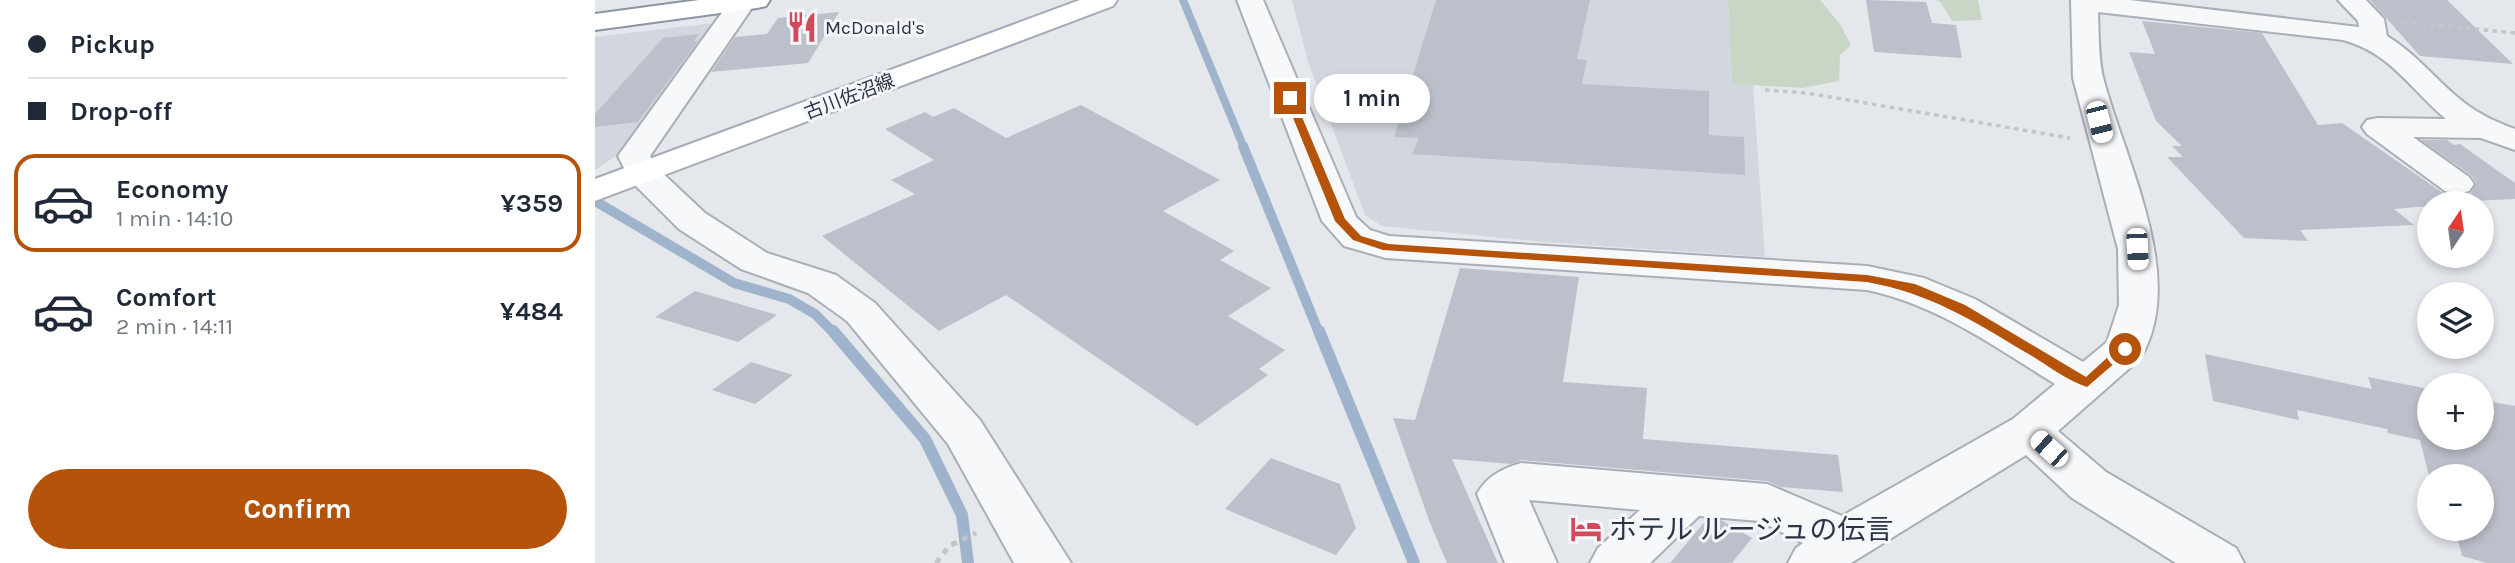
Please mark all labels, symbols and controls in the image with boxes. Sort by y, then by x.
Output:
restaurant icon: McDonald's [785,10,819,44]
place label: McDonald's [825,17,925,39]
text: Pickup [70,29,155,60]
street label: 古川佐沼線 [801,70,898,124]
callout: 1 min [1315,74,1430,122]
route end [1274,82,1306,114]
text: 1 min [1343,85,1401,112]
text: Drop-off [70,96,172,127]
car [2084,99,2115,145]
icon: car [32,172,95,235]
text: Economy [116,174,228,205]
text: ¥359 [501,188,563,219]
north arrow [2417,191,2494,268]
map controls [2417,191,2494,541]
text: 1 min · 14:10 [116,205,233,232]
car [2126,227,2149,271]
icon: car [32,280,95,343]
text: Comfort [116,282,217,313]
button: layers [2417,282,2494,359]
text: ¥484 [500,296,563,327]
text: 2 min · 14:11 [116,313,233,340]
route start [2109,333,2141,365]
button: + [2417,373,2494,450]
car [2027,427,2072,471]
button: − [2417,464,2494,541]
button: Confirm [28,469,567,549]
hotel icon: ホテル ルージュの伝言 [1569,512,1603,546]
place label: ホテル ルージュの伝言 [1609,513,1893,546]

